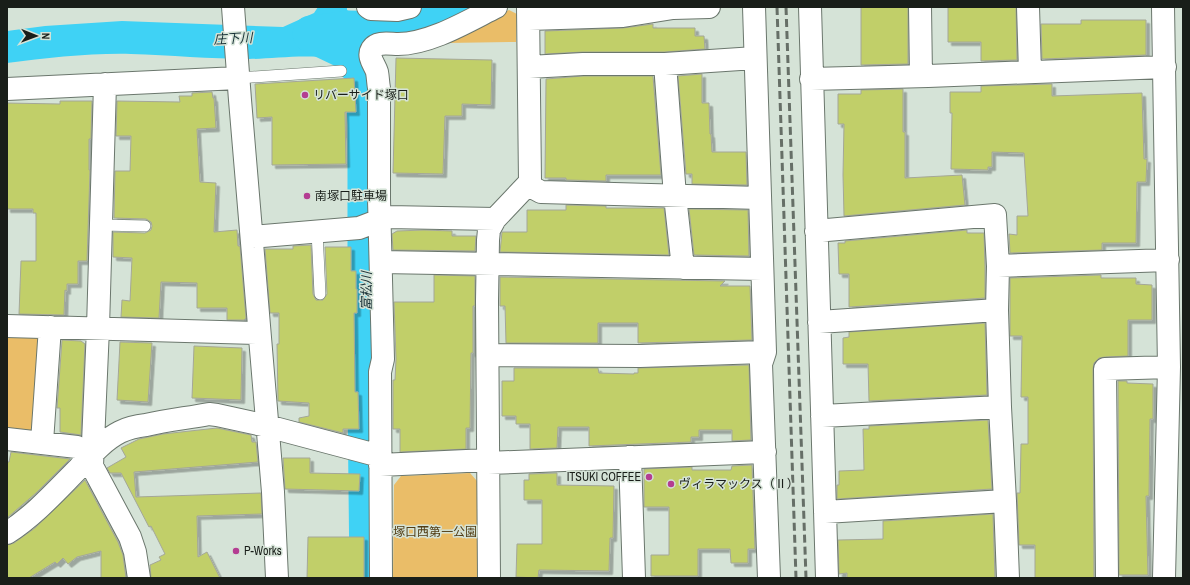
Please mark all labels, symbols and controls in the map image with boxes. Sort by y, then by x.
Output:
north arrow [16,16,56,56]
water label: 庄下川 [213,29,255,48]
text: N [39,33,53,40]
place label: リバーサイド塚口 [313,87,409,103]
marker: リバーサイド塚口 [300,90,310,100]
place label: 南塚口駐車場 [315,188,387,204]
marker: 南塚口駐車場 [302,191,312,201]
water label: 富松川 [358,270,375,311]
place label: ITSUKI COFFEE [567,469,641,485]
marker: ITSUKI COFFEE [644,472,654,482]
place label: ヴィラマックス（Ⅱ） [679,476,799,492]
marker: ヴィラマックス（Ⅱ） [666,479,676,489]
park label: 塚口西第一公園 [393,524,477,540]
place label: P-Works [244,543,282,559]
marker: P-Works [231,546,241,556]

